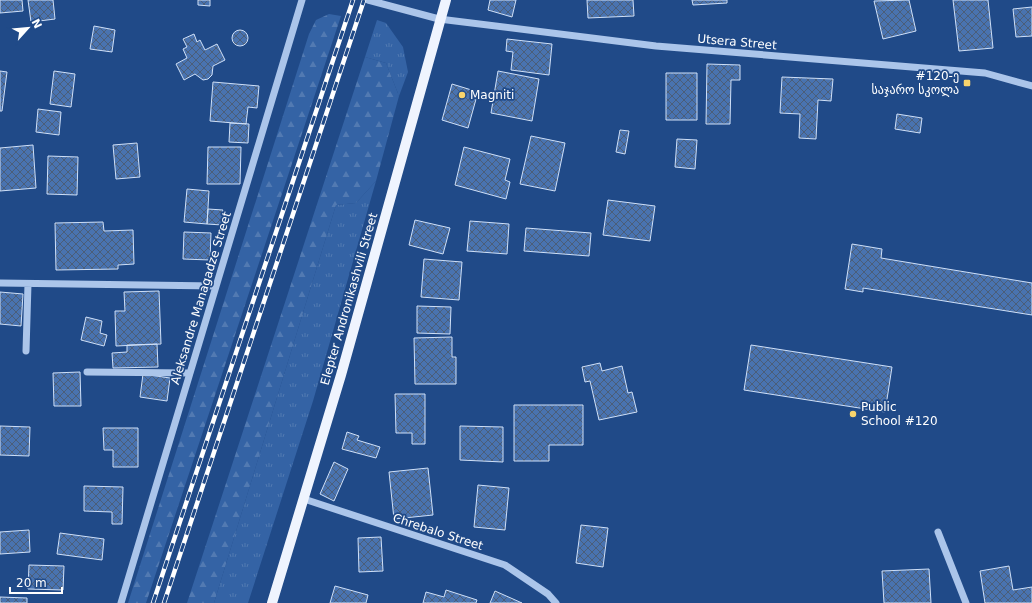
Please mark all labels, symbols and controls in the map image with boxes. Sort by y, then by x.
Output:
north arrow [8,8,48,48]
text: N [29,17,44,31]
street label: Utsera Street [697,32,778,52]
place label: #120-ე საჯარო სკოლა [872,69,959,97]
marker: #120-ე საჯარო სკოლა [962,78,972,88]
place label: Magniti [470,88,514,102]
marker: Magniti [457,90,467,100]
street label: Aleksandre Managadze Street [168,210,234,386]
street label: Elepter Andronikashvili Street [318,211,380,387]
place label: Public School #120 [861,400,938,428]
marker: Public School #120 [848,409,858,419]
street label: Chrebalo Street [391,511,485,553]
scale bar [10,569,62,595]
text: 20 m [16,576,47,590]

